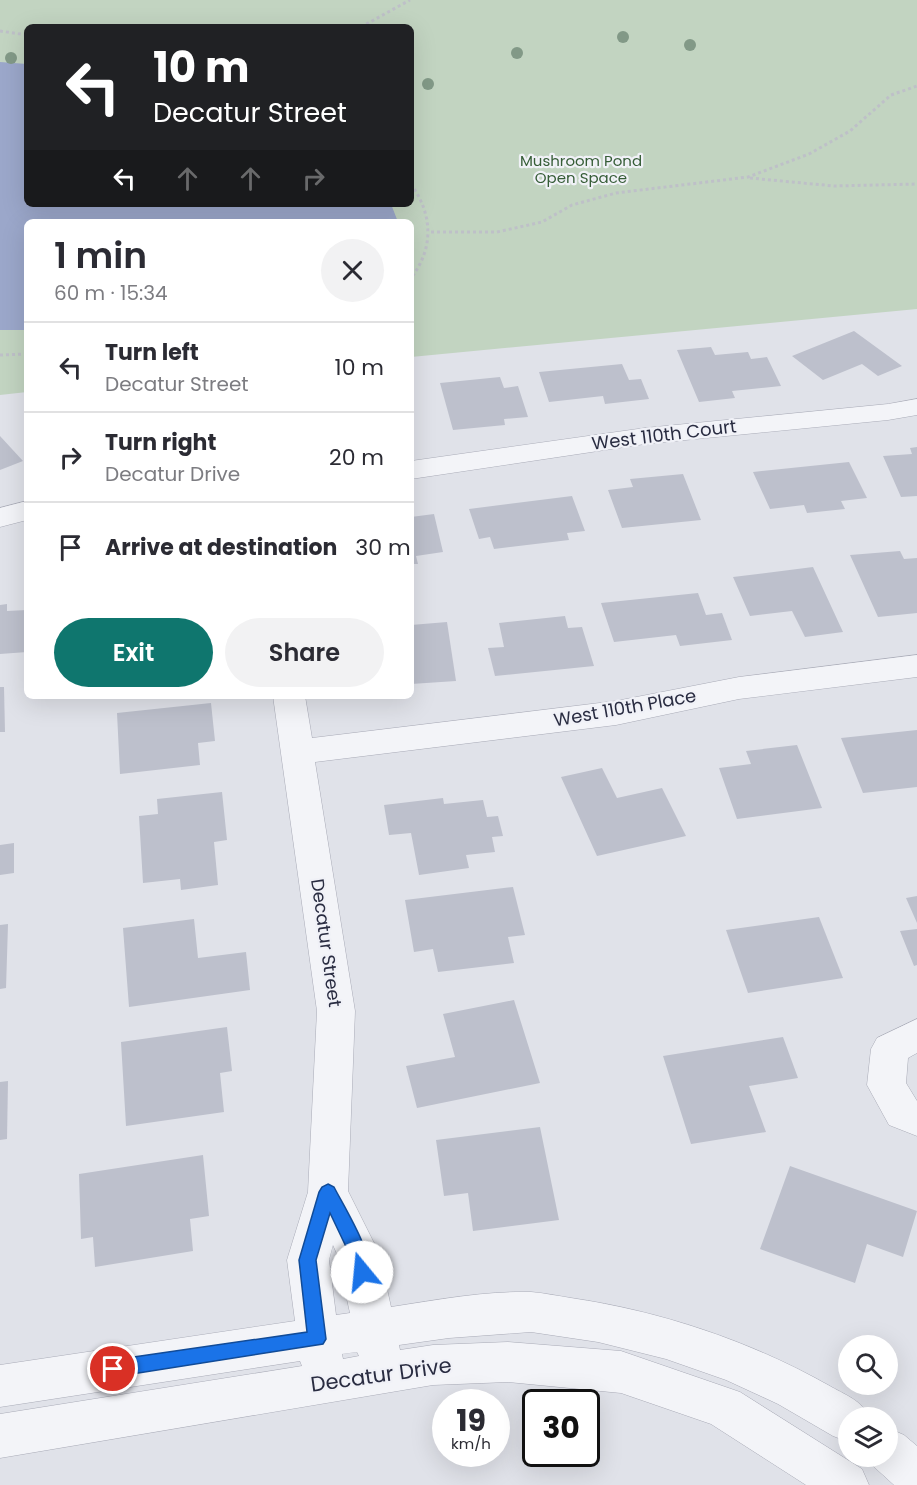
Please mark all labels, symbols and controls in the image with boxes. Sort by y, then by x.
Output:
text: 10 m [153,38,250,97]
icon: left [54,48,132,126]
text: Decatur Street [153,94,347,131]
park label: Mushroom Pond Open Space [520,150,642,188]
icon: left [108,162,141,195]
icon: ahead [171,162,204,195]
icon: ahead [234,162,267,195]
icon: right [297,162,330,195]
text: 1 min [54,230,147,281]
button: close [321,239,384,302]
text: 60 m · 15:34 [54,279,168,307]
text: Turn left [105,337,199,368]
icon: left [54,351,87,384]
text: 10 m [335,352,384,383]
text: Decatur Street [105,370,249,398]
street label: West 110th Court [590,413,738,456]
text: Turn right [105,427,216,458]
icon: right [54,441,87,474]
text: 20 m [329,442,384,473]
text: Decatur Drive [105,460,240,488]
icon: arrive [54,531,87,564]
text: Arrive at destination [105,532,337,563]
text: 30 m [355,532,411,563]
button: Exit [54,618,213,687]
button: Share [225,618,384,687]
street label: West 110th Place [552,683,698,732]
street label: Decatur Street [305,877,348,1009]
position arrow [330,1240,394,1304]
map controls [838,1335,898,1467]
button: search [838,1335,898,1395]
pin [87,1343,138,1394]
street label: Decatur Drive [309,1350,453,1399]
icon: arrive [96,1352,129,1385]
speed limit sign: 30 [522,1389,600,1467]
text: 19 [456,1399,486,1442]
button: layers [838,1407,898,1467]
text: km/h [451,1433,491,1454]

